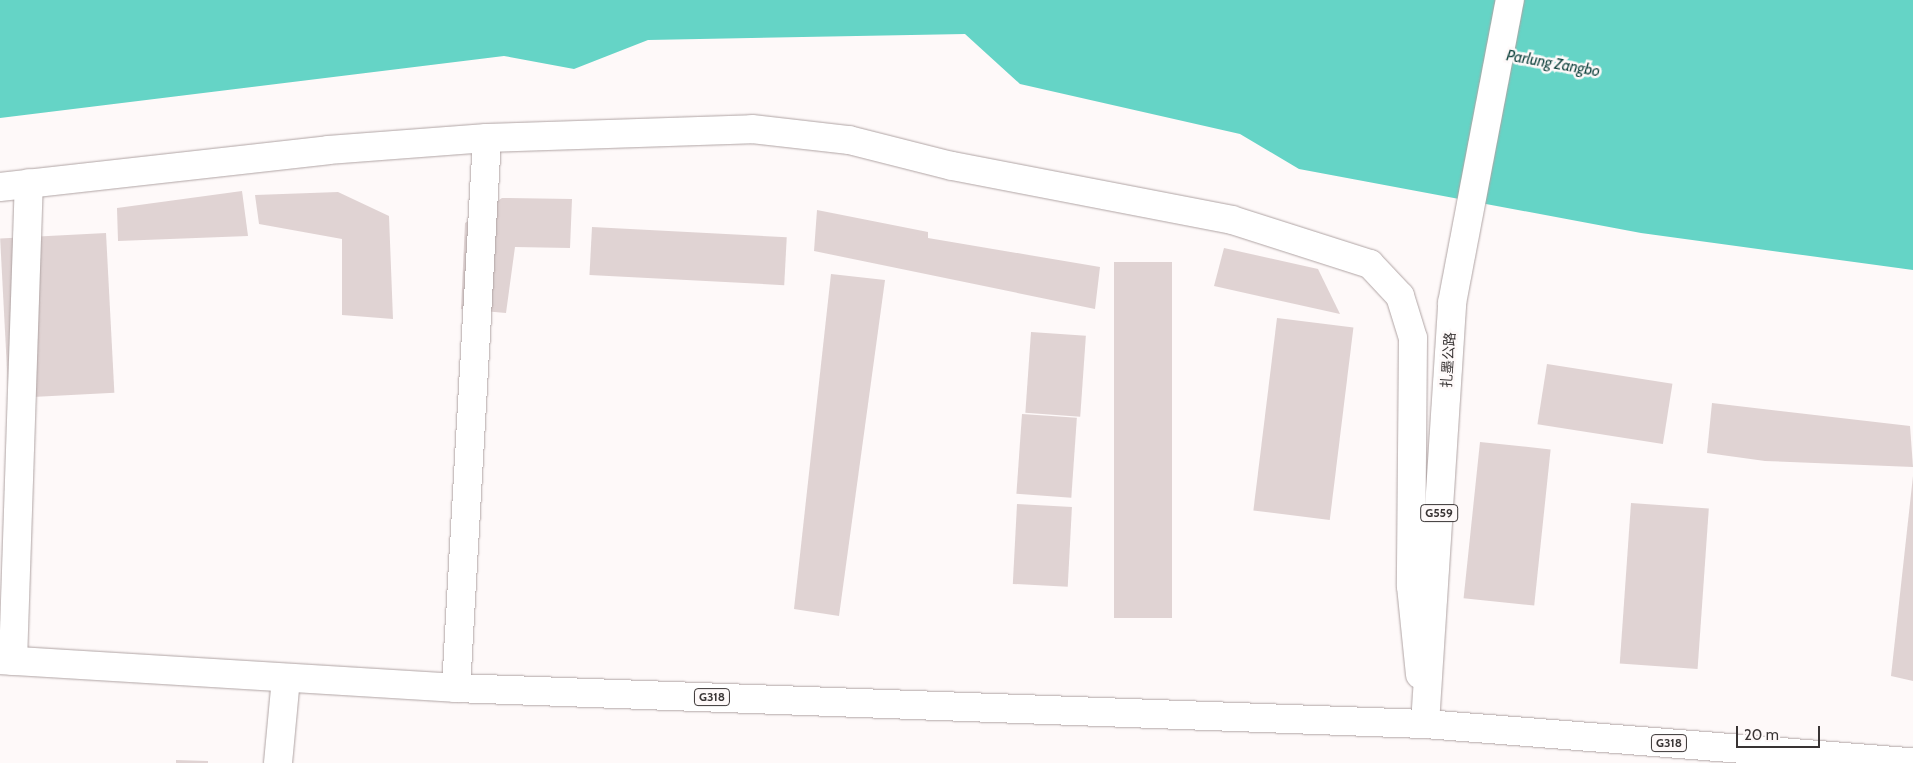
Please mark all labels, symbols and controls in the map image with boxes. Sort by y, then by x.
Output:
water label: Parlung Zangbo [1505,47,1601,81]
street label: 扎墨公路 [1438,331,1458,389]
road number: G559 [1419,503,1459,522]
road number: G318 [693,688,731,706]
scale bar [1738,716,1822,748]
text: 20 m [1744,726,1779,744]
road number: G318 [1650,734,1688,752]

